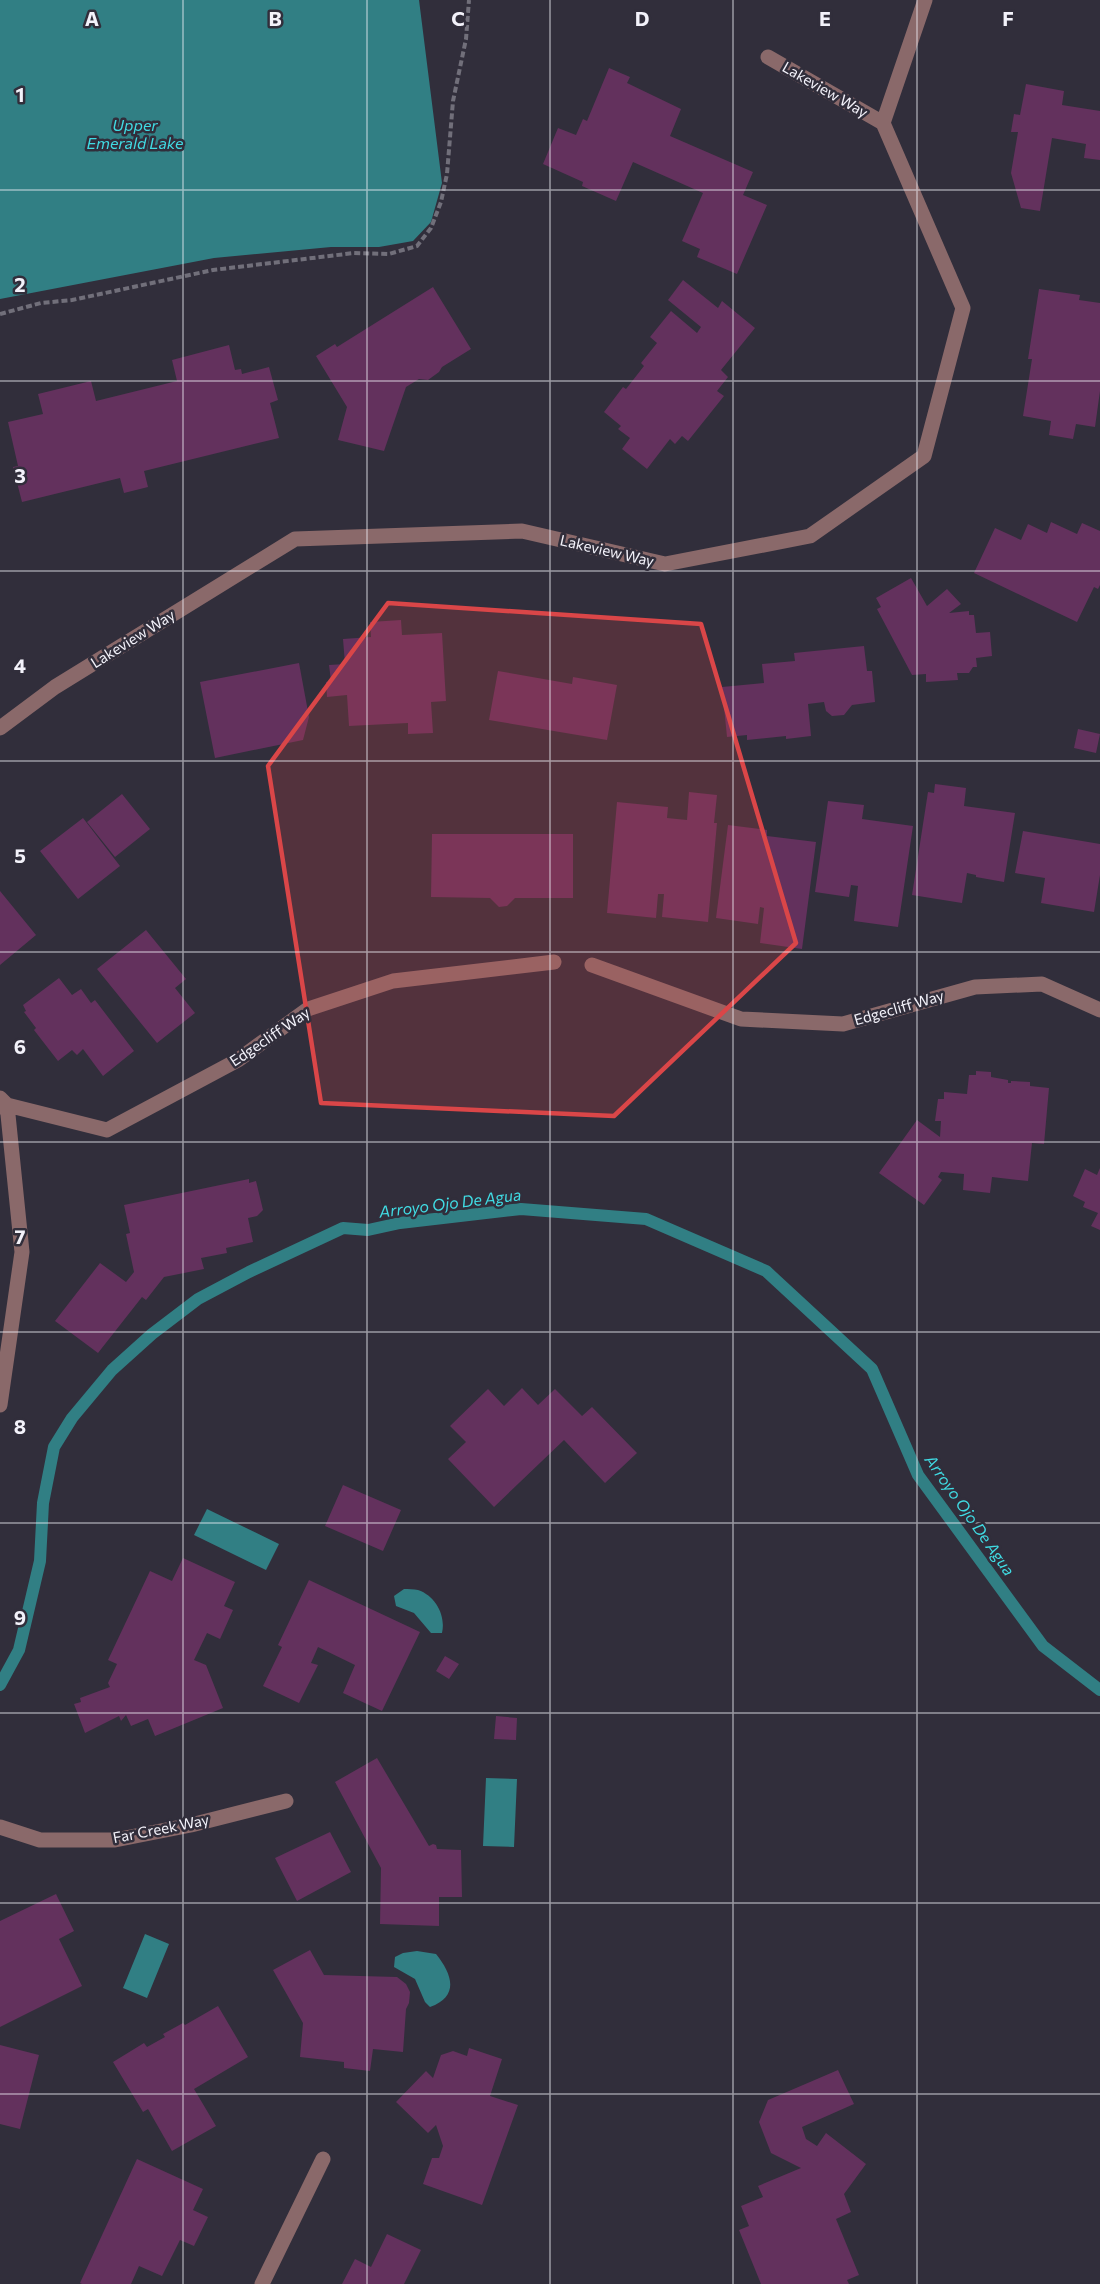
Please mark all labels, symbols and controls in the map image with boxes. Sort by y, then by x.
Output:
text: A [85,6,99,30]
text: B [268,6,282,30]
text: C [451,6,465,30]
text: D [635,6,649,30]
text: E [819,6,831,30]
text: F [1002,6,1014,30]
street label: Lakeview Way [779,57,872,121]
text: 1 [15,82,25,106]
water label: Upper Emerald Lake [86,115,184,152]
text: 2 [14,272,26,296]
text: 3 [14,463,26,487]
street label: Lakeview Way [558,530,656,570]
street label: Lakeview Way [87,605,178,671]
text: 4 [14,653,26,677]
text: 5 [14,843,26,867]
street label: Edgecliff Way [852,986,946,1028]
street label: Edgecliff Way [226,1003,313,1070]
text: 6 [14,1034,26,1058]
water label: Arroyo Ojo De Agua [377,1184,522,1221]
text: 7 [15,1224,26,1248]
text: 8 [14,1414,26,1438]
water label: Arroyo Ojo De Agua [921,1450,1019,1579]
text: 9 [14,1605,26,1629]
street label: Far Creek Way [111,1810,211,1846]

